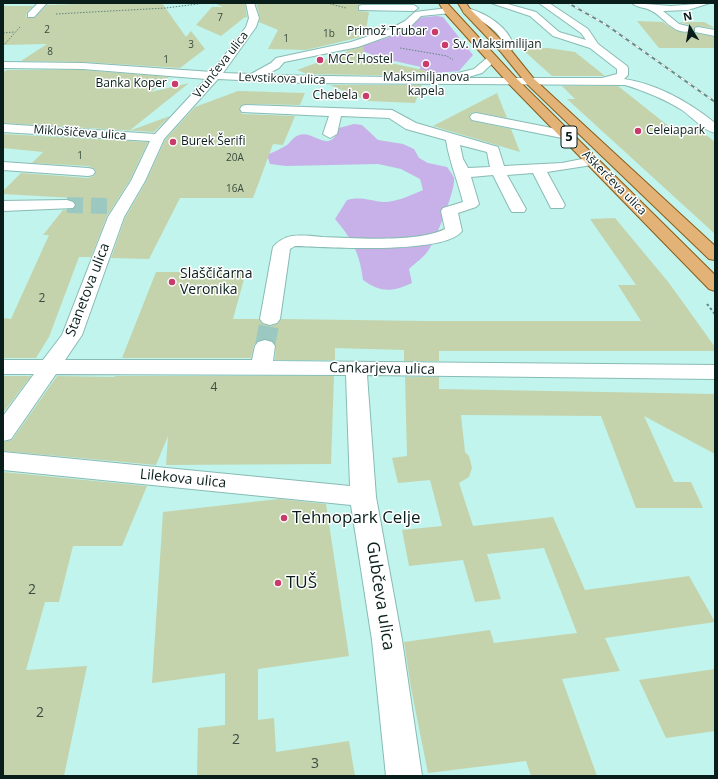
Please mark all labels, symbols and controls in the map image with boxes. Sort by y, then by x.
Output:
north arrow [670,8,710,48]
text: N [682,8,693,24]
house number: 7 [217,12,223,24]
house number: 2 [44,24,50,36]
place label: Primož Trubar [347,25,427,39]
marker: Primož Trubar [430,27,440,37]
house number: 1b [323,28,335,40]
street label: Vrunčeva ulica [190,29,252,101]
house number: 1 [283,33,289,45]
place label: Sv. Maksimilijan [453,38,542,52]
house number: 3 [188,39,194,51]
marker: Sv. Maksimilijan [440,40,450,50]
house number: 8 [47,46,53,58]
place label: MCC Hostel [328,53,393,67]
house number: 1 [163,54,169,66]
marker: MCC Hostel [315,55,325,65]
marker: Maksimiljanova kapela [421,59,431,69]
street label: Levstikova ulica [238,70,326,88]
place label: Maksimiljanova kapela [383,71,469,99]
place label: Banka Koper [96,77,167,91]
marker: Banka Koper [170,79,180,89]
place label: Chebela [313,89,358,103]
marker: Chebela [361,91,371,101]
street label: Miklošičeva ulica [33,123,127,143]
place label: Celeiapark [646,124,705,138]
road number: 5 [561,126,577,148]
marker: Celeiapark [633,126,643,136]
place label: Burek Šerifi [181,135,245,149]
marker: Burek Šerifi [168,137,178,147]
street label: Aškerčeva ulica [579,148,649,218]
house number: 1 [77,150,83,162]
house number: 20A [226,152,244,164]
house number: 16A [226,183,244,195]
street label: Stanetova ulica [62,241,114,339]
place label: Slaščičarna Veronika [180,266,252,298]
marker: Slaščičarna Veronika [167,277,177,287]
house number: 2 [39,292,45,306]
street label: Cankarjeva ulica [329,360,435,378]
house number: 4 [211,381,217,395]
street label: Lilekova ulica [139,466,227,492]
place label: Tehnopark Celje [292,508,421,528]
marker: Tehnopark Celje [279,513,289,523]
street label: Gubčeva ulica [361,540,399,652]
place label: TUŠ [286,573,317,593]
marker: TUŠ [273,578,283,588]
house number: 2 [28,582,36,598]
house number: 2 [36,705,44,721]
house number: 2 [232,732,240,748]
house number: 3 [311,756,319,772]

